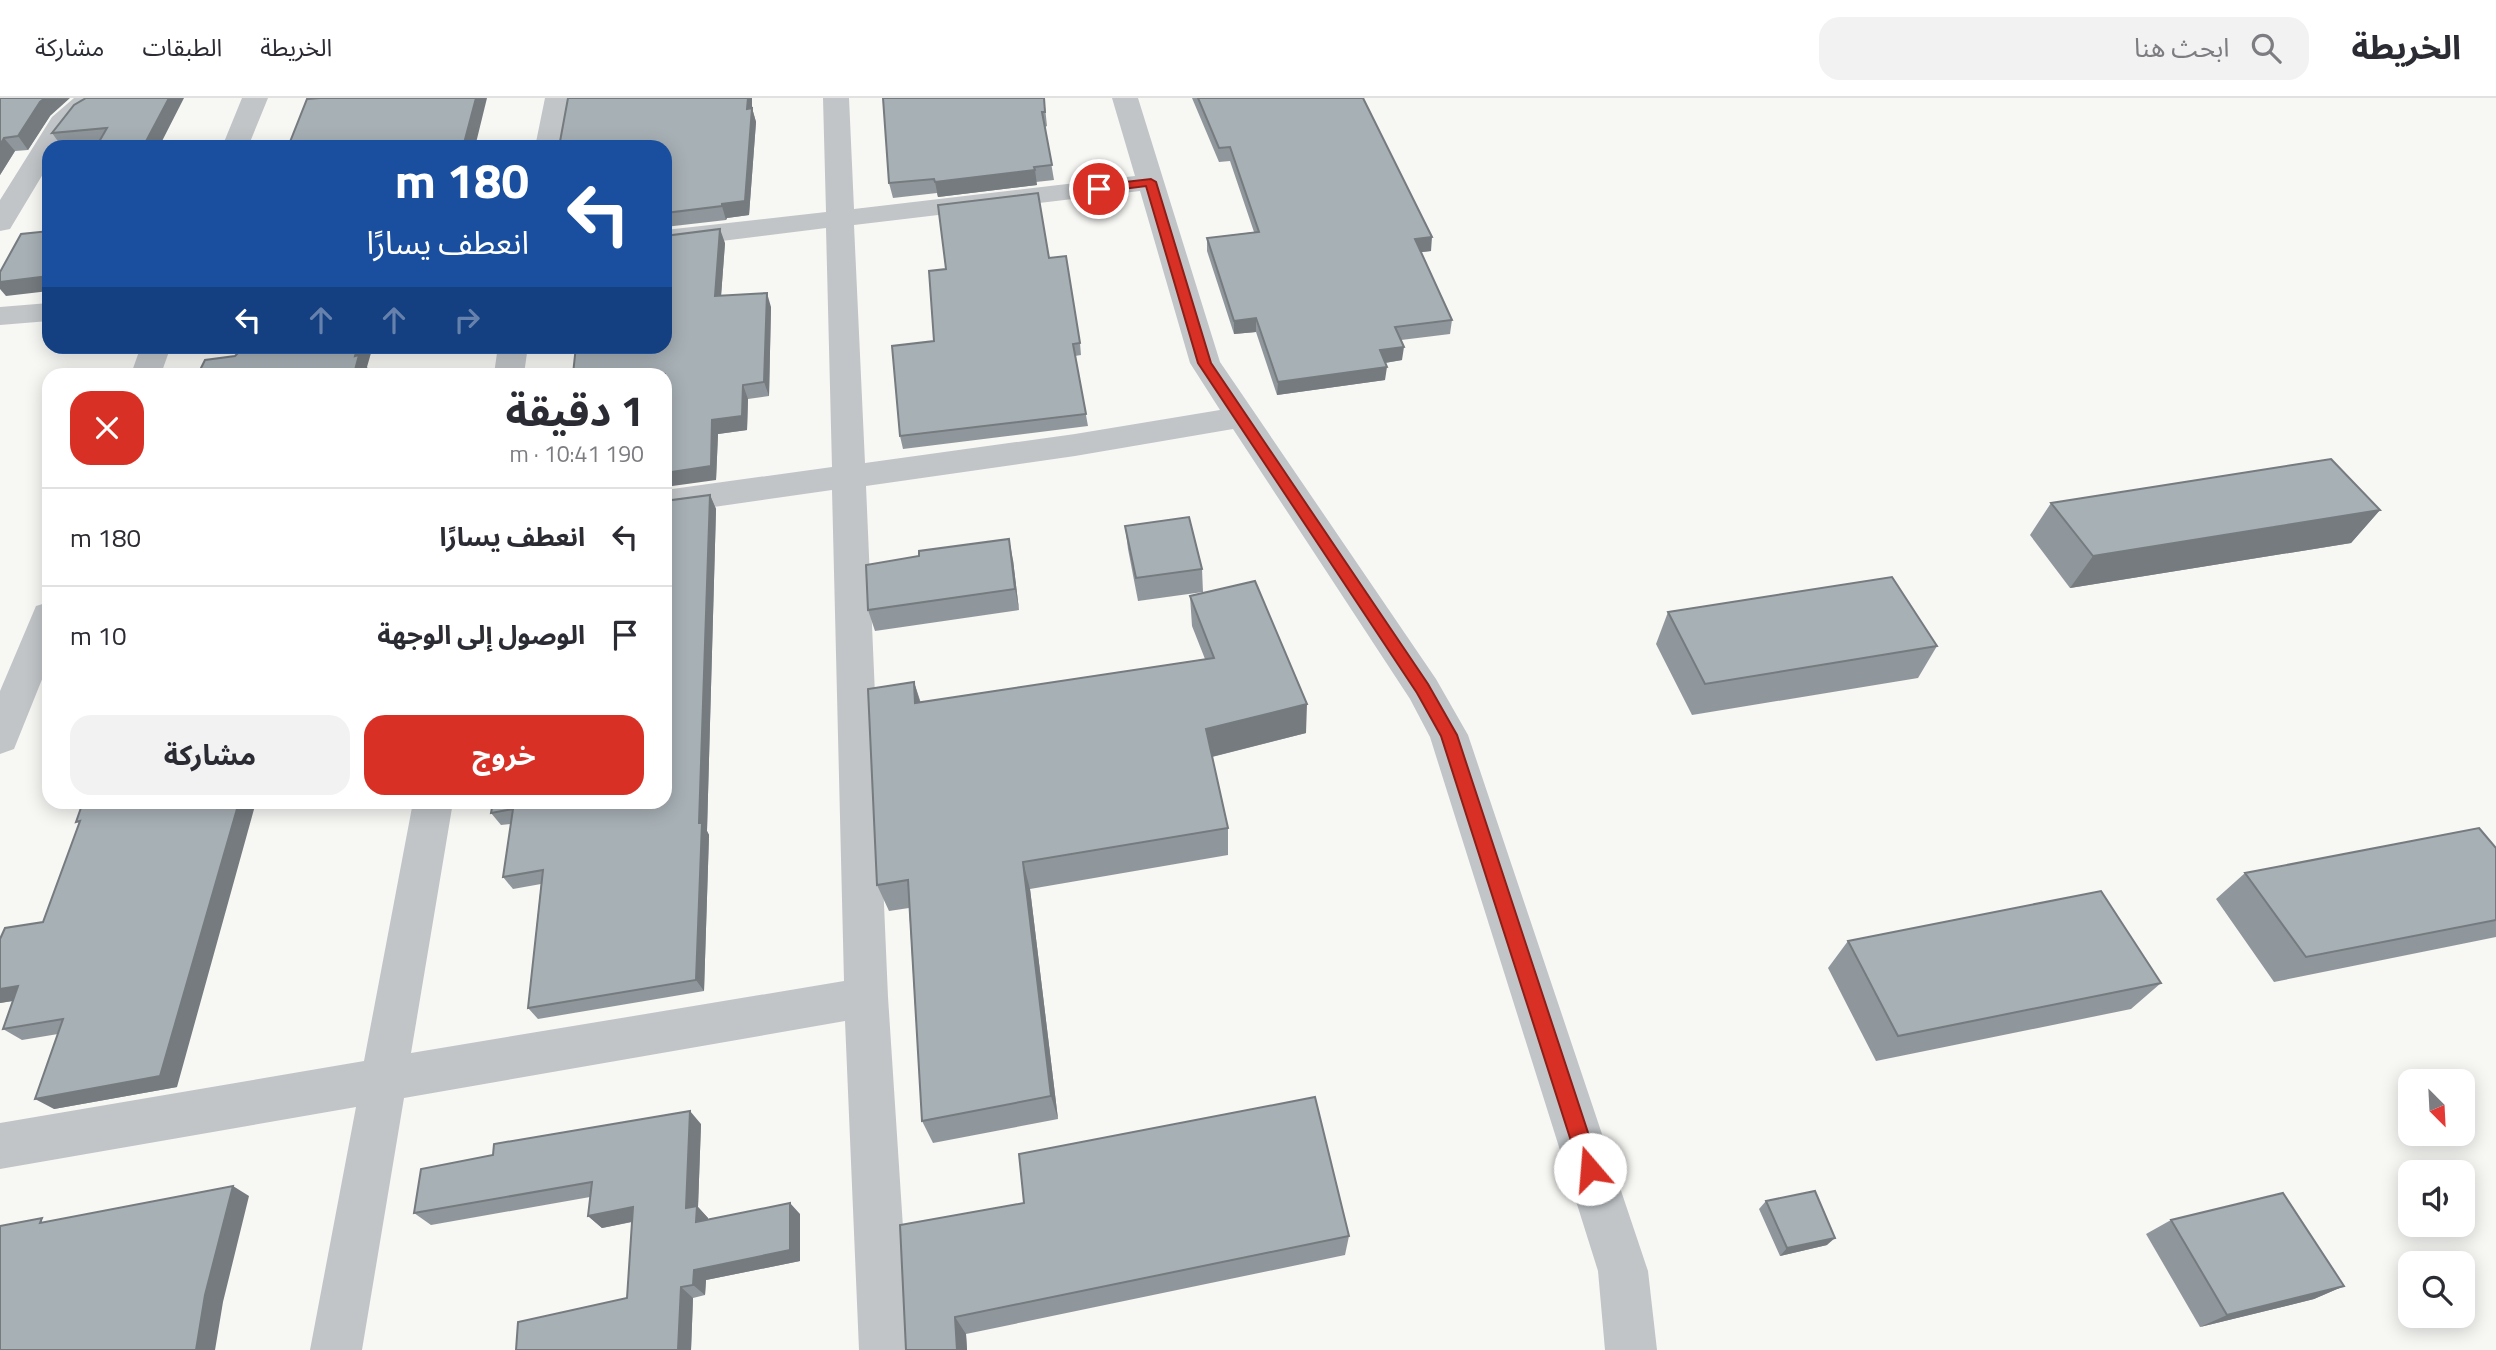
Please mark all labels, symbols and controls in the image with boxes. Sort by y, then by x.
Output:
search box [1819,17,2309,80]
text: الخريطة [2351,22,2461,72]
text: ابحث هنا [2134,28,2229,67]
text: مشاركة [35,29,104,65]
text: الطبقات [142,29,222,65]
text: الخريطة [260,29,332,65]
icon: search [2247,29,2285,67]
text: 180 m [395,142,529,217]
pin [1069,159,1129,219]
icon: left [553,168,644,259]
icon: arrive [1080,170,1118,208]
text: انعطف يسارًا [367,218,529,266]
icon: left [229,301,267,339]
icon: ahead [302,301,340,339]
icon: ahead [375,301,413,339]
icon: right [448,301,486,339]
text: 1 دقيقة [506,378,644,442]
button: close [70,391,144,465]
text: 190 m · 10:41 [509,436,644,471]
text: انعطف يسارًا [440,517,585,556]
text: 180 m [70,518,141,557]
icon: left [606,518,644,556]
text: الوصول إلى الوجهة [377,615,585,654]
text: 10 m [70,616,127,655]
icon: arrive [606,616,644,654]
button: مشاركة [70,715,350,795]
button: خروج [364,715,644,795]
north arrow [2398,1069,2474,1146]
map controls [2398,1069,2475,1328]
position arrow [1553,1132,1627,1206]
button: sound [2398,1160,2475,1237]
button: search [2398,1251,2475,1328]

